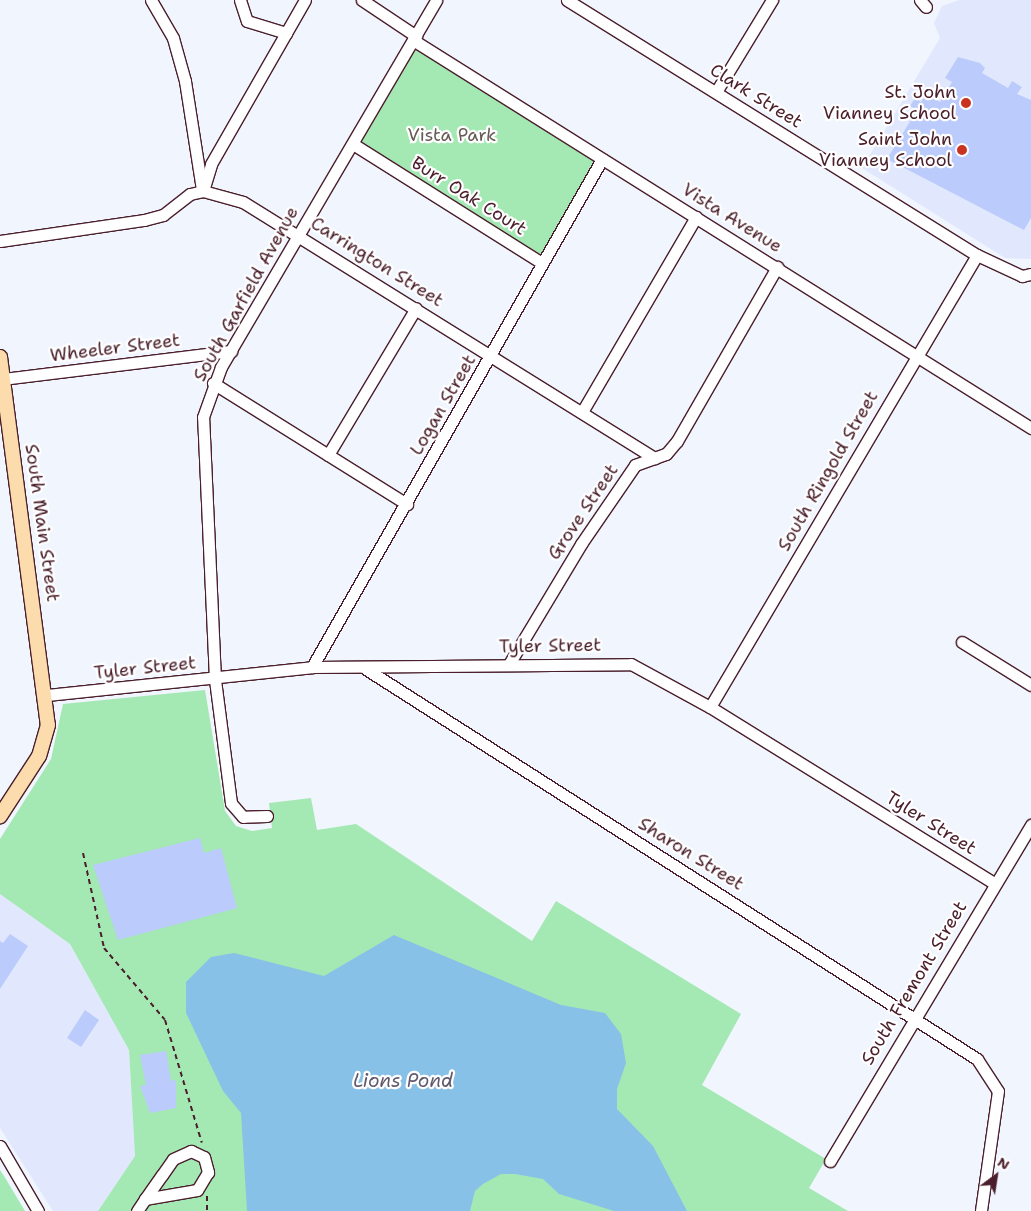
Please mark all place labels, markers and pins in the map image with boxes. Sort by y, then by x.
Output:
place label: St. John Vianney School [823,82,956,125]
marker: St. John Vianney School [960,97,972,109]
place label: Saint John Vianney School [819,129,952,172]
marker: Saint John Vianney School [956,144,968,156]

